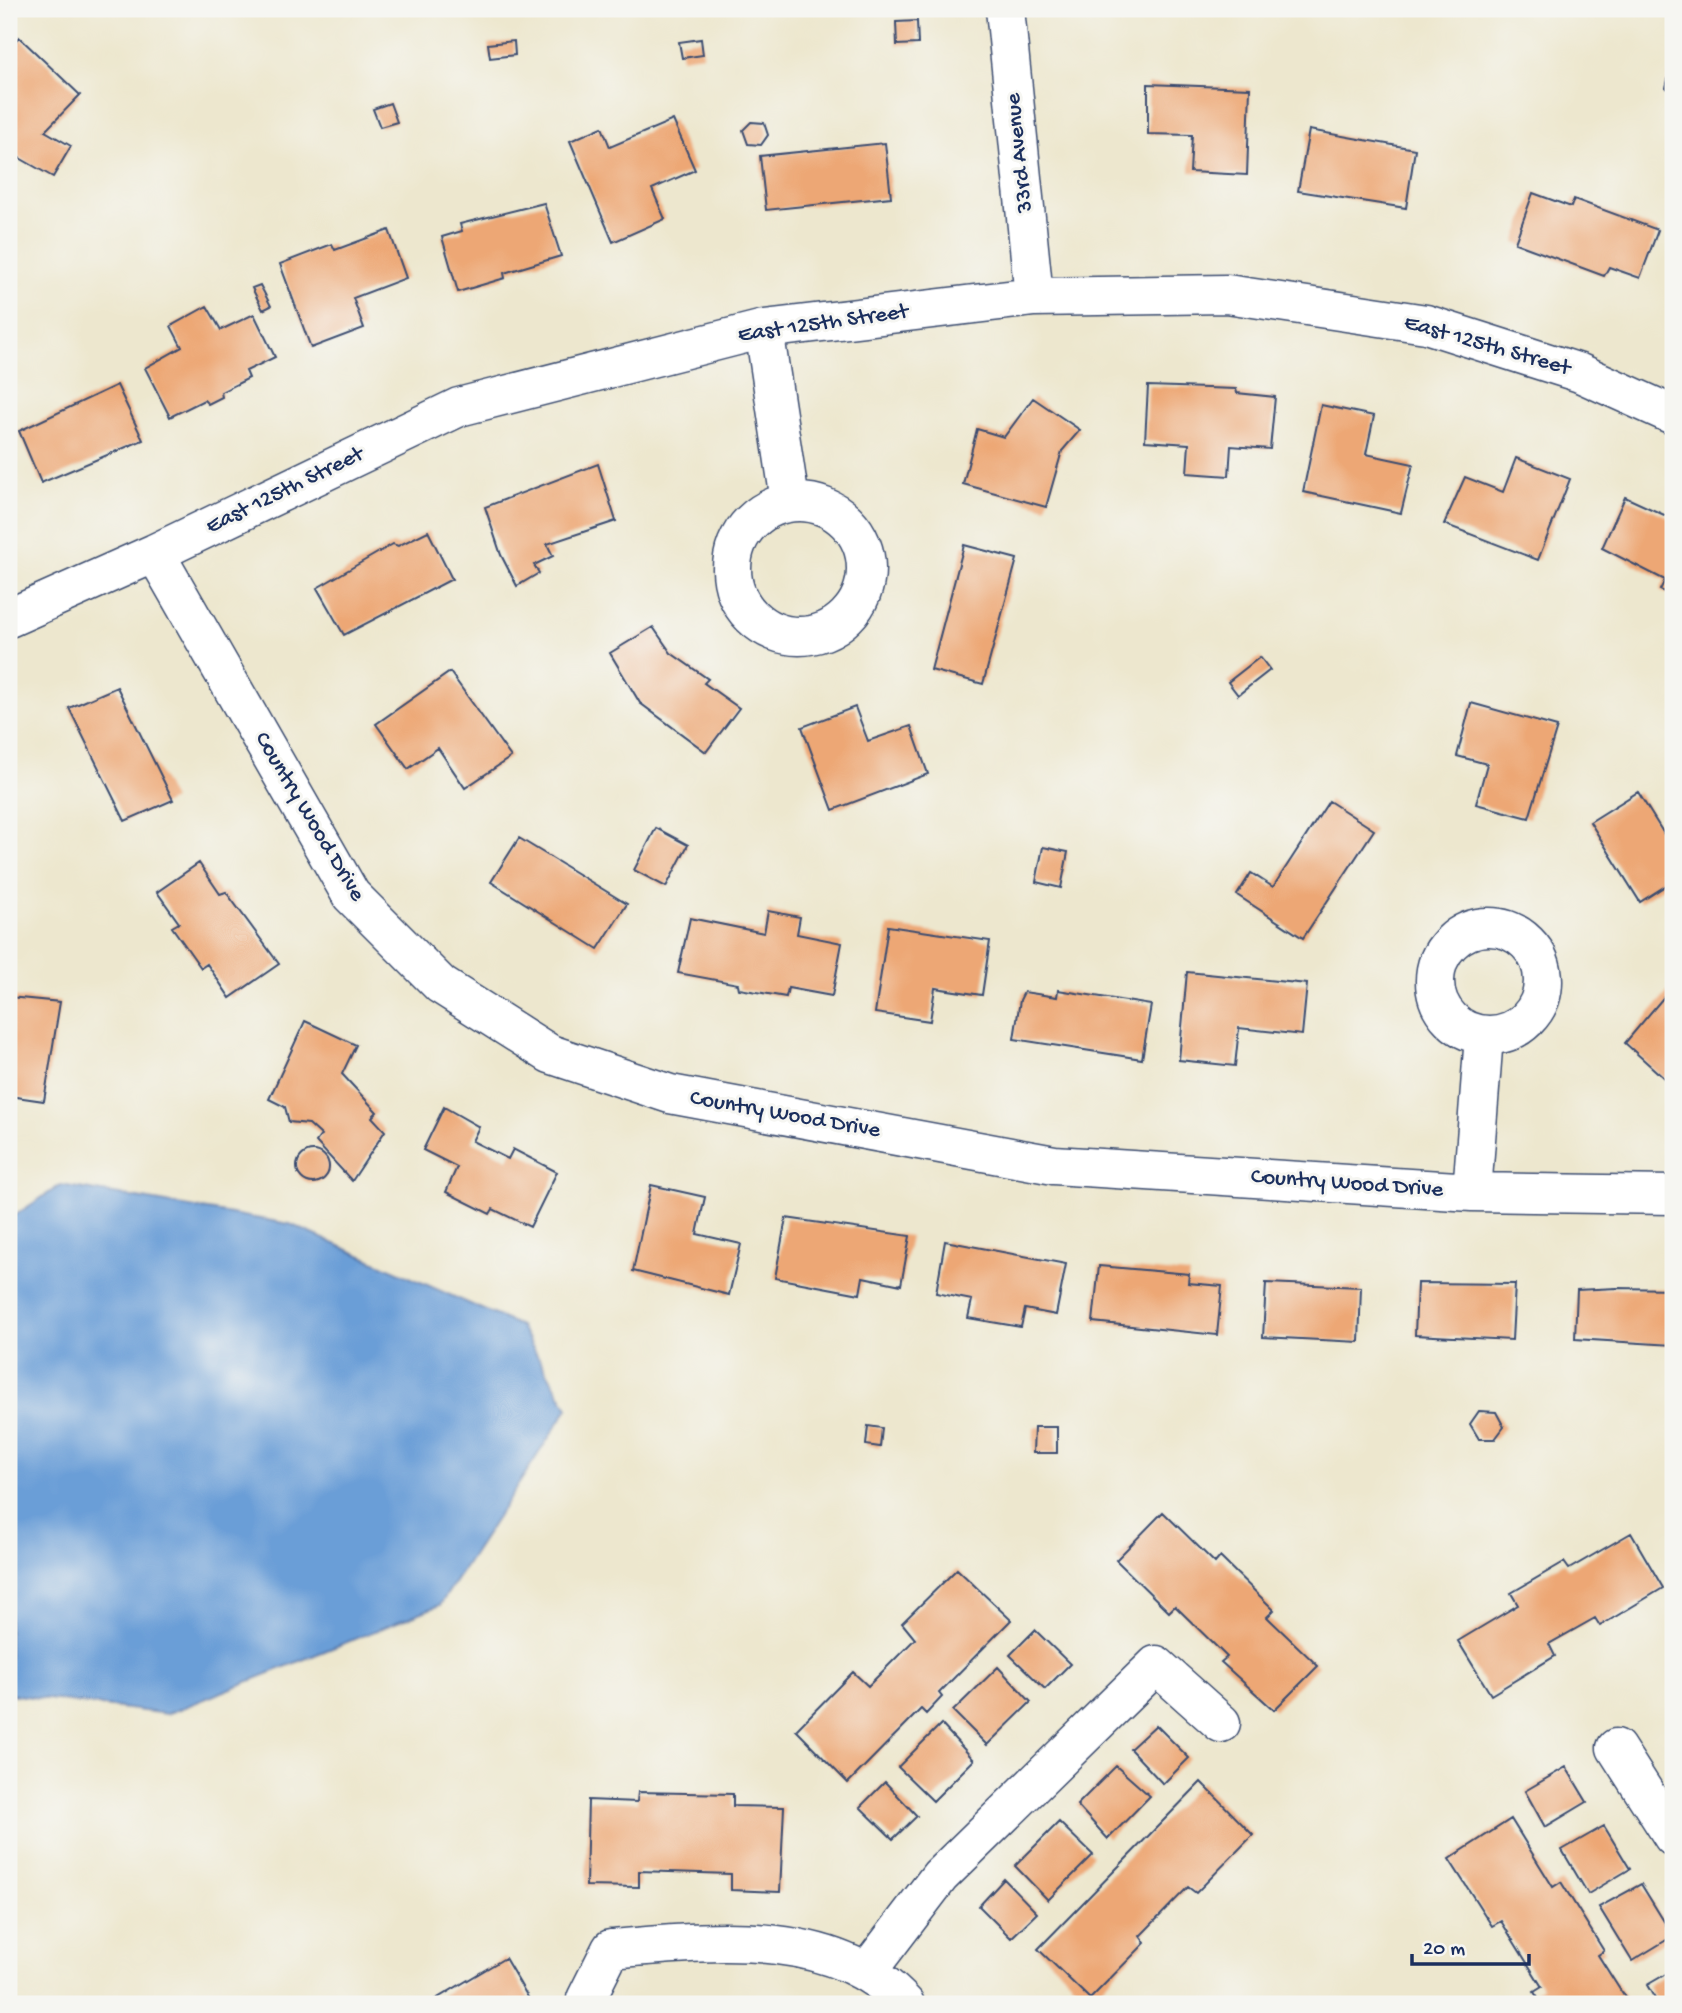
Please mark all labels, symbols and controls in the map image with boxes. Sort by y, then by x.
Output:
street label: 33rd Avenue [1000,91,1040,215]
street label: East 125th Street [736,298,911,349]
street label: East 125th Street [1401,309,1575,383]
street label: East 125th Street [202,441,369,541]
street label: Country Wood Drive [248,727,371,908]
street label: Country Wood Drive [688,1085,883,1145]
street label: Country Wood Drive [1250,1164,1445,1204]
scale bar [1412,1922,1530,1966]
text: 20 m [1423,1938,1465,1963]

